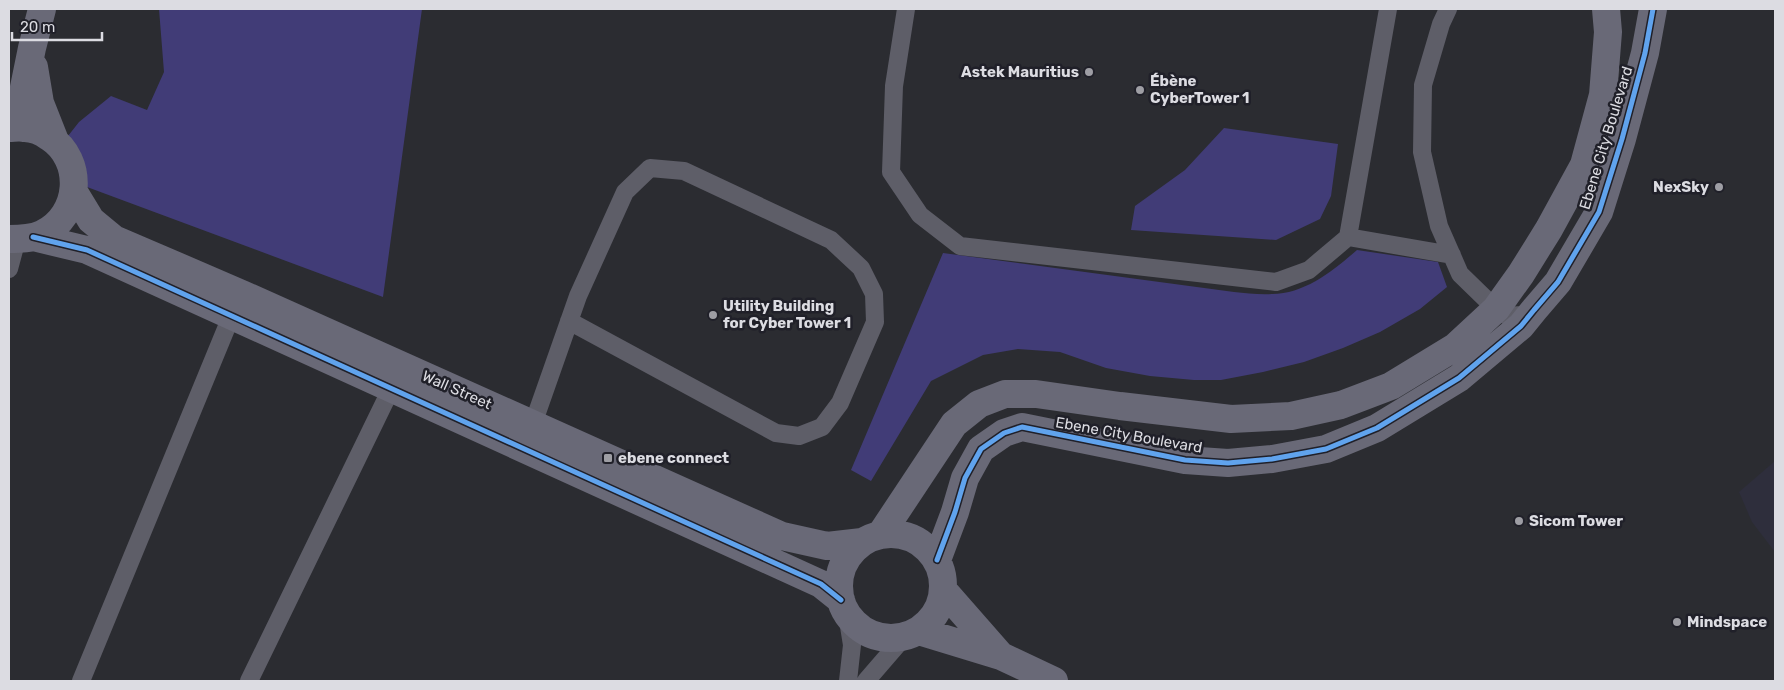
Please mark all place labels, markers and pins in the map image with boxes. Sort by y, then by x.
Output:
place label: Astek Mauritius [961,63,1079,81]
marker: Astek Mauritius [1083,66,1095,78]
place label: Ébène CyberTower 1 [1150,72,1250,107]
marker: Ébène CyberTower 1 [1134,84,1146,96]
place label: NexSky [1653,178,1709,196]
marker: NexSky [1713,181,1725,193]
place label: Utility Building for Cyber Tower 1 [723,297,851,332]
marker: Utility Building for Cyber Tower 1 [707,309,719,321]
place label: ebene connect [618,449,729,467]
marker: ebene connect [602,452,614,464]
place label: Sicom Tower [1529,512,1623,530]
marker: Sicom Tower [1513,515,1525,527]
place label: Mindspace [1687,613,1767,631]
marker: Mindspace [1671,616,1683,628]

